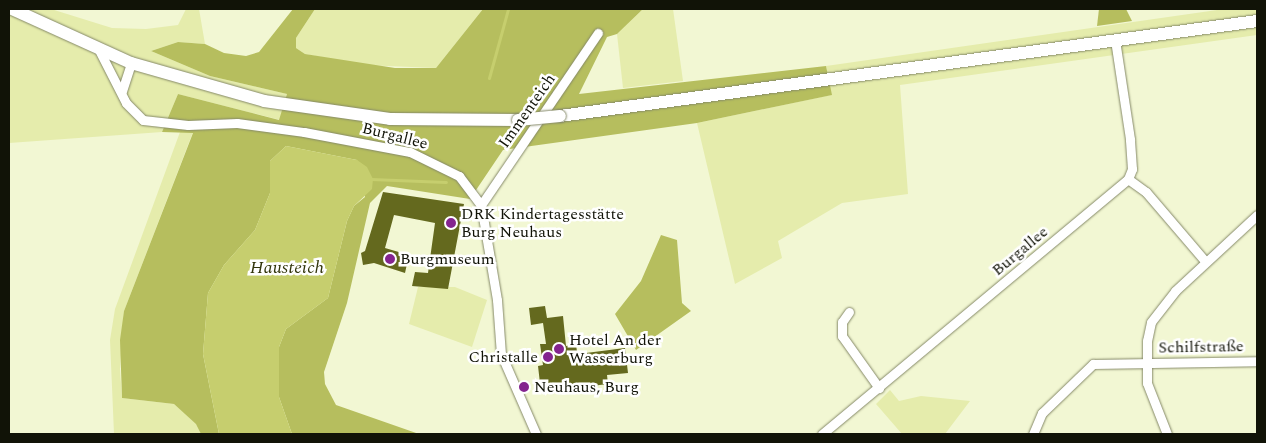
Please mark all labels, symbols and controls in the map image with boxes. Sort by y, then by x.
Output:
street label: Immenteich [494,70,560,152]
street label: Burgallee [360,119,430,153]
place label: DRK Kindertagesstätte Burg Neuhaus [461,204,624,242]
marker: DRK Kindertagesstätte Burg Neuhaus [445,217,457,229]
street label: Burgallee [988,222,1052,280]
place label: Burgmuseum [400,249,495,269]
marker: Burgmuseum [384,253,396,265]
water label: Hausteich [250,257,324,279]
place label: Hotel An der Wasserburg [569,330,661,368]
street label: Schilfstraße [1158,337,1244,357]
marker: Hotel An der Wasserburg [553,343,565,355]
place label: Christalle [468,347,538,367]
marker: Christalle [542,351,554,363]
place label: Neuhaus, Burg [534,377,639,397]
marker: Neuhaus, Burg [518,381,530,393]

